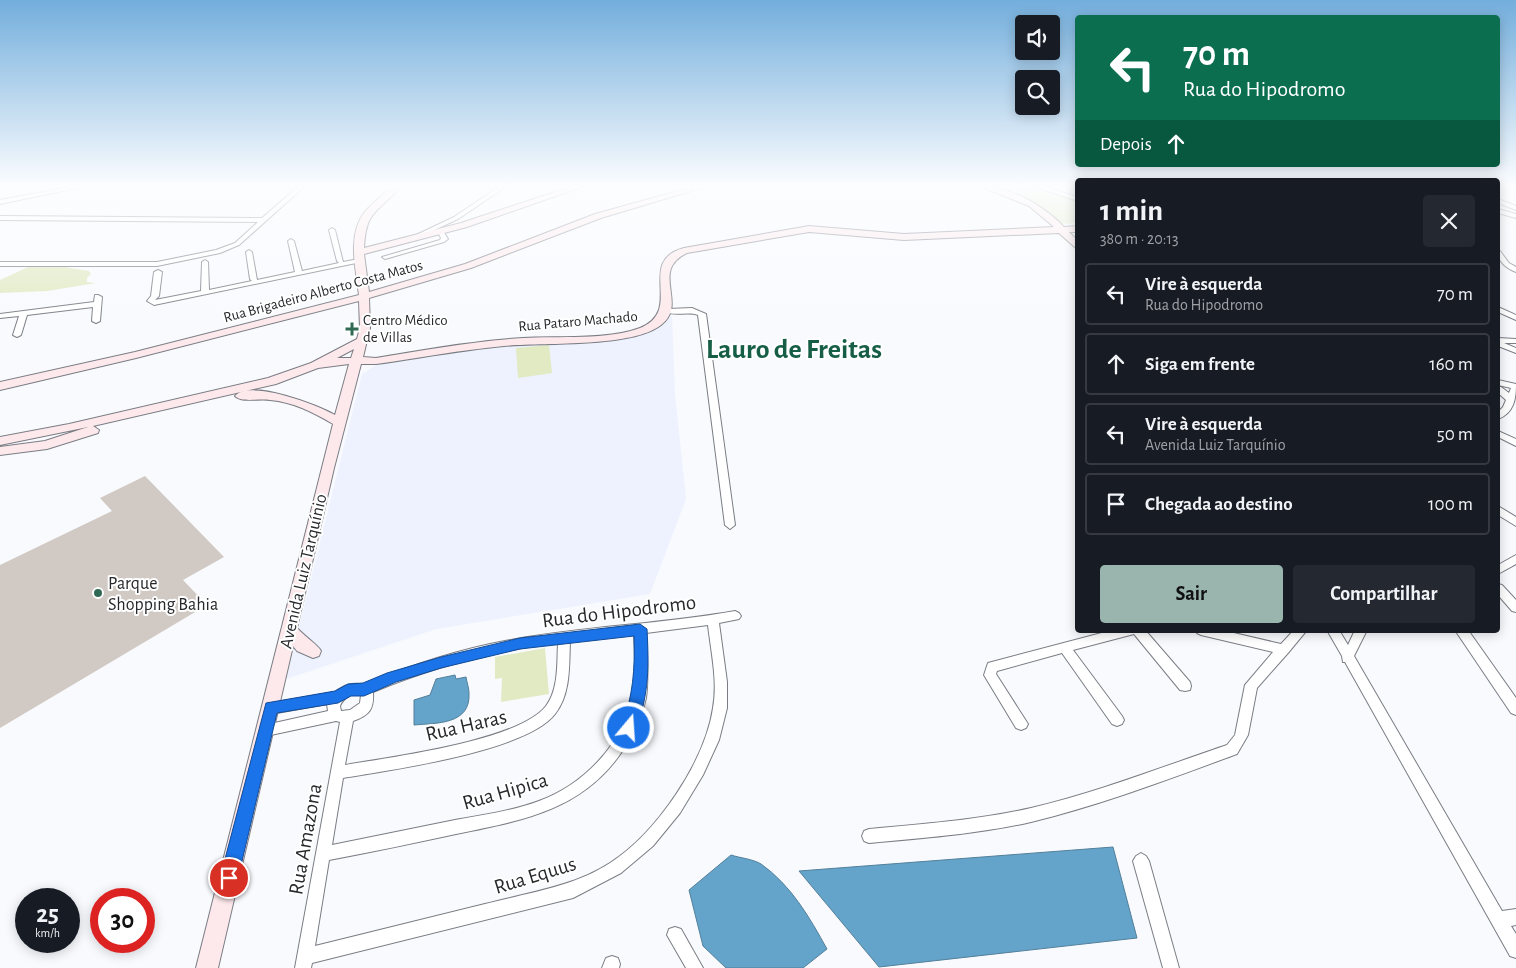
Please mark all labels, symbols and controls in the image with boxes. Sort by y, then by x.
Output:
map controls [1015,15,1060,115]
button: sound [1015,15,1060,60]
icon: left [1100,35,1165,100]
text: 70 m [1183,37,1250,72]
button: search [1015,70,1060,115]
text: Rua do Hipodromo [1183,78,1345,100]
icon: ahead [1162,130,1190,158]
text: Depois [1100,135,1152,154]
button: close [1423,195,1475,247]
text: 1 min [1100,196,1163,226]
text: 380 m · 20:13 [1100,231,1179,247]
street label: Rua Brigadeiro Alberto Costa Matos [222,258,424,325]
text: Vire à esquerda [1145,275,1262,294]
icon: left [1102,280,1130,308]
text: 70 m [1437,285,1473,304]
text: Rua do Hipodromo [1145,297,1263,313]
street label: Rua Pataro Machado [518,309,638,334]
place label: Centro Médico de Villas [363,313,448,345]
marker: Centro Médico de Villas [345,322,359,336]
district label: Lauro de Freitas [706,336,882,364]
icon: ahead [1102,350,1130,378]
text: Siga em frente [1145,355,1255,374]
text: 160 m [1429,355,1473,374]
text: Vire à esquerda [1145,415,1262,434]
icon: left [1102,420,1130,448]
text: 50 m [1437,425,1473,444]
text: Avenida Luiz Tarquínio [1145,437,1286,453]
icon: arrive [1102,490,1130,518]
street label: Avenida Luiz Tarquínio [277,492,331,650]
text: Chegada ao destino [1145,495,1293,514]
text: 100 m [1428,495,1473,514]
button: Sair [1100,565,1283,623]
button: Compartilhar [1293,565,1475,623]
place label: Parque Shopping Bahia [108,575,218,614]
marker: Parque Shopping Bahia [92,587,104,599]
street label: Rua do Hipodromo [541,592,697,631]
position arrow [602,701,654,753]
street label: Rua Haras [424,706,509,745]
street label: Rua Hipica [460,769,551,814]
street label: Rua Amazona [285,782,326,896]
street label: Rua Equus [492,853,579,898]
pin [208,857,250,899]
icon: arrive [215,864,243,892]
speed limit sign: 30 [90,888,155,953]
text: 25 [36,902,59,927]
text: km/h [35,927,60,939]

